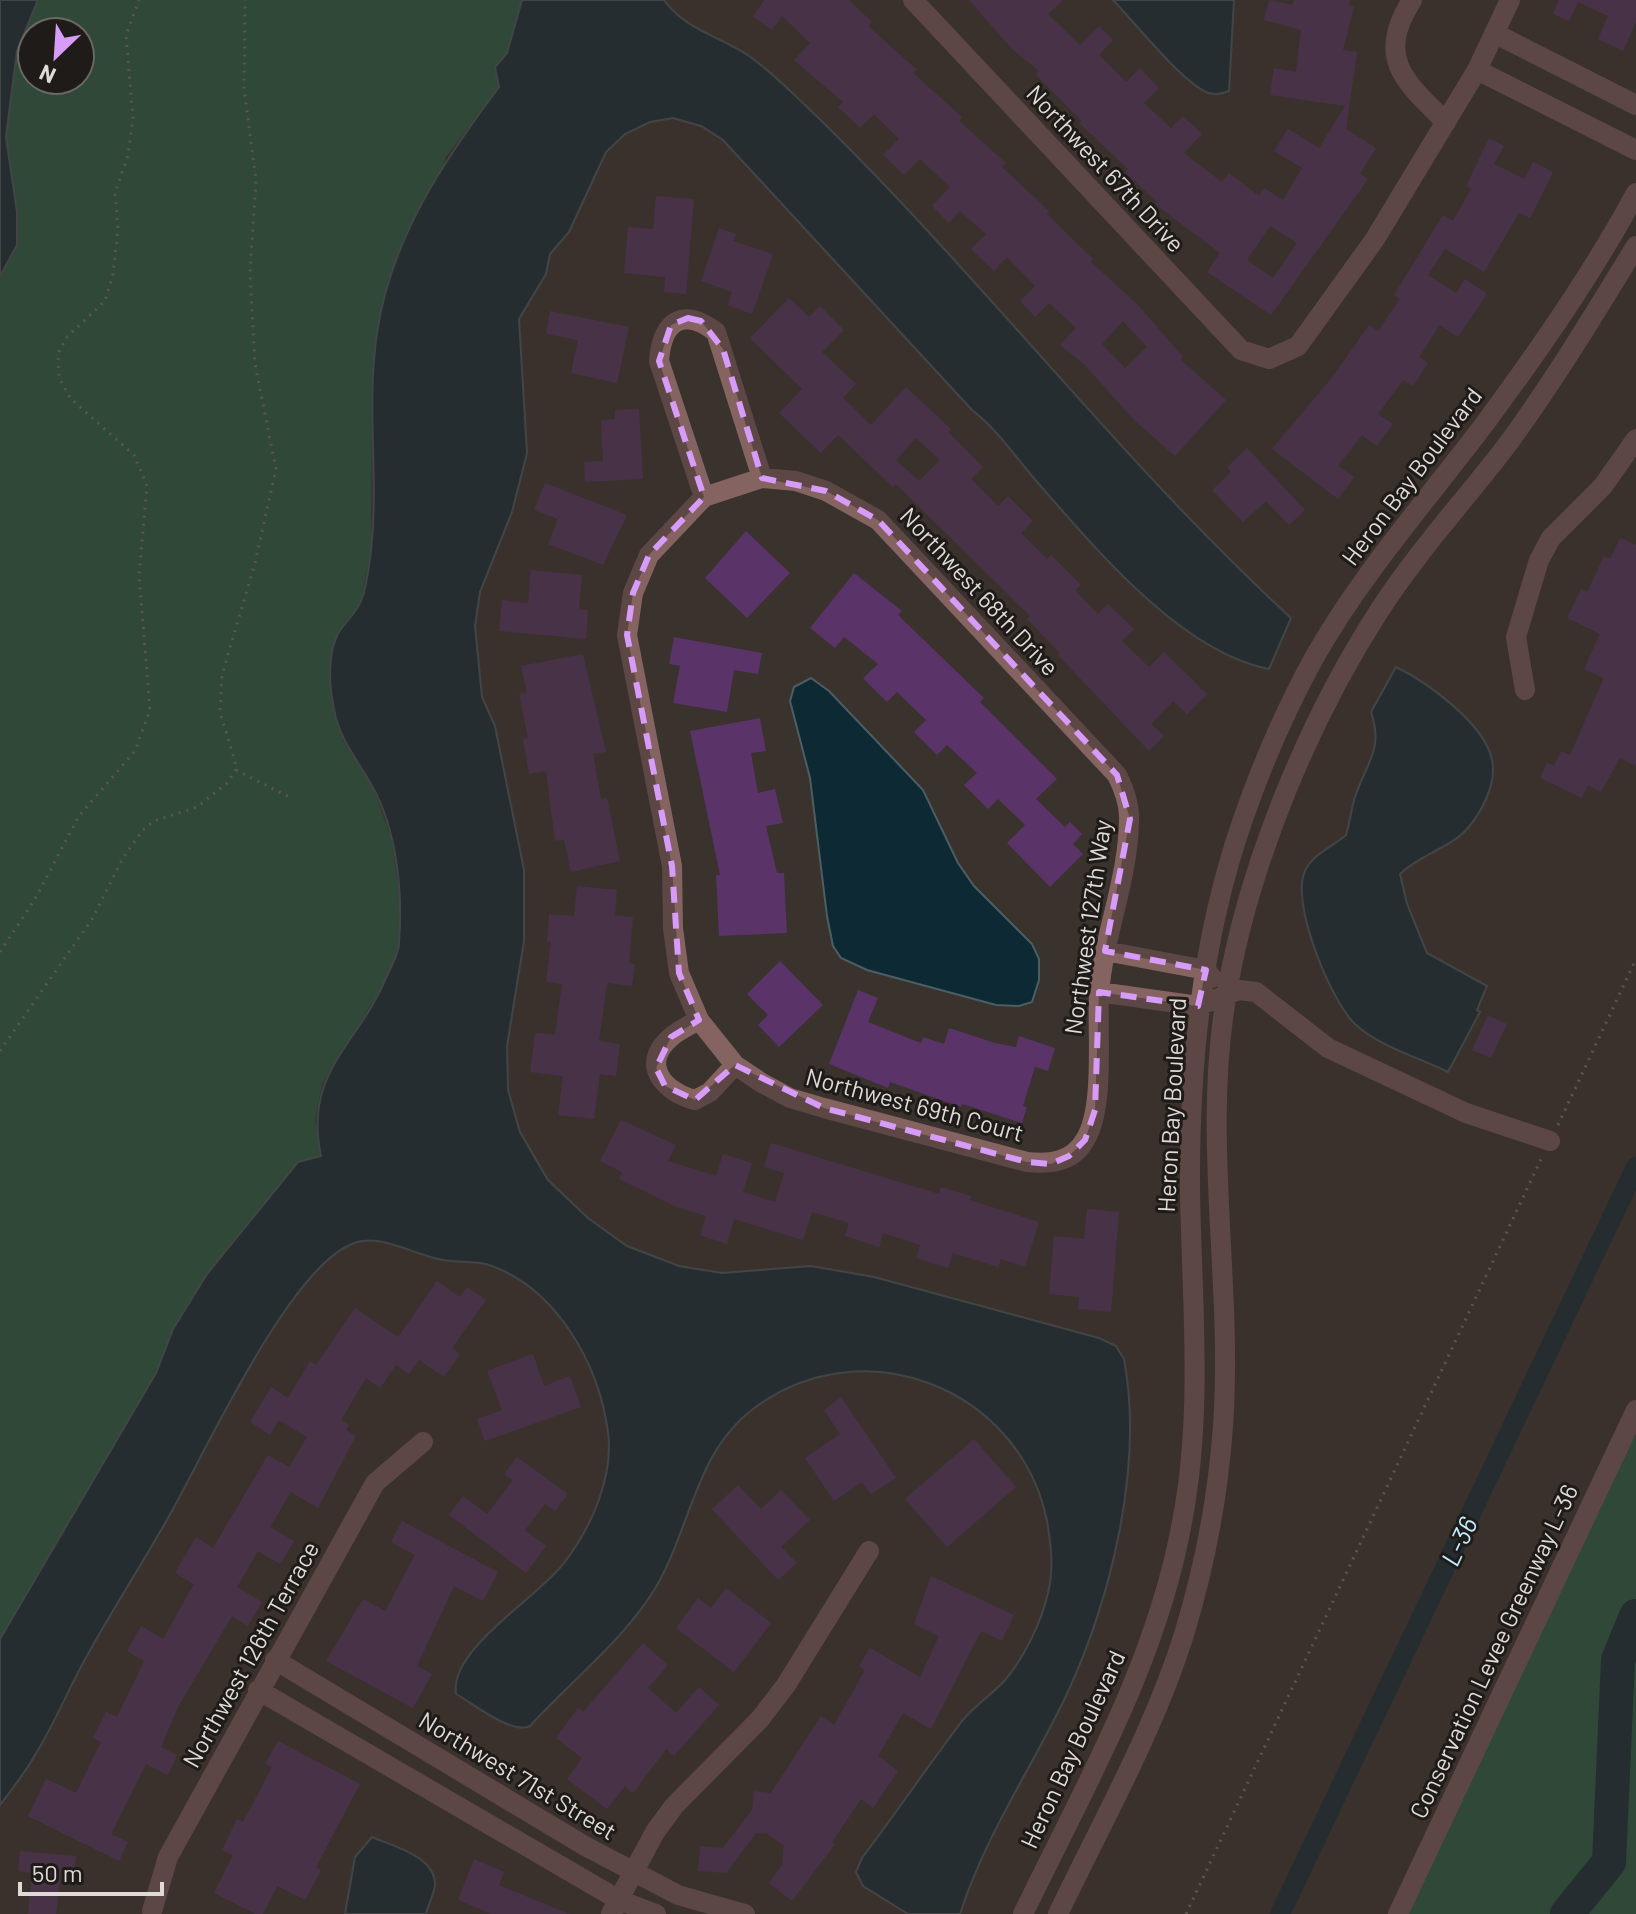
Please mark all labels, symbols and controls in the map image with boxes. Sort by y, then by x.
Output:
north arrow [16,16,96,96]
text: N [35,60,59,90]
street label: Northwest 67th Drive [1021,78,1191,258]
street label: Heron Bay Boulevard [1335,381,1487,571]
street label: Northwest 68th Drive [895,501,1065,681]
street label: Northwest 127th Way [1058,818,1116,1036]
street label: Heron Bay Boulevard [1151,997,1191,1213]
street label: Northwest 69th Court [803,1061,1027,1147]
street label: Conservation Levee Greenway L-36 [1403,1479,1583,1823]
water label: L-36 [1433,1512,1483,1570]
street label: Northwest 126th Terrace [176,1536,324,1772]
street label: Heron Bay Boulevard [1013,1645,1131,1853]
street label: Northwest 71st Street [414,1705,622,1845]
scale bar [20,1846,162,1896]
text: 50 m [32,1858,83,1887]

